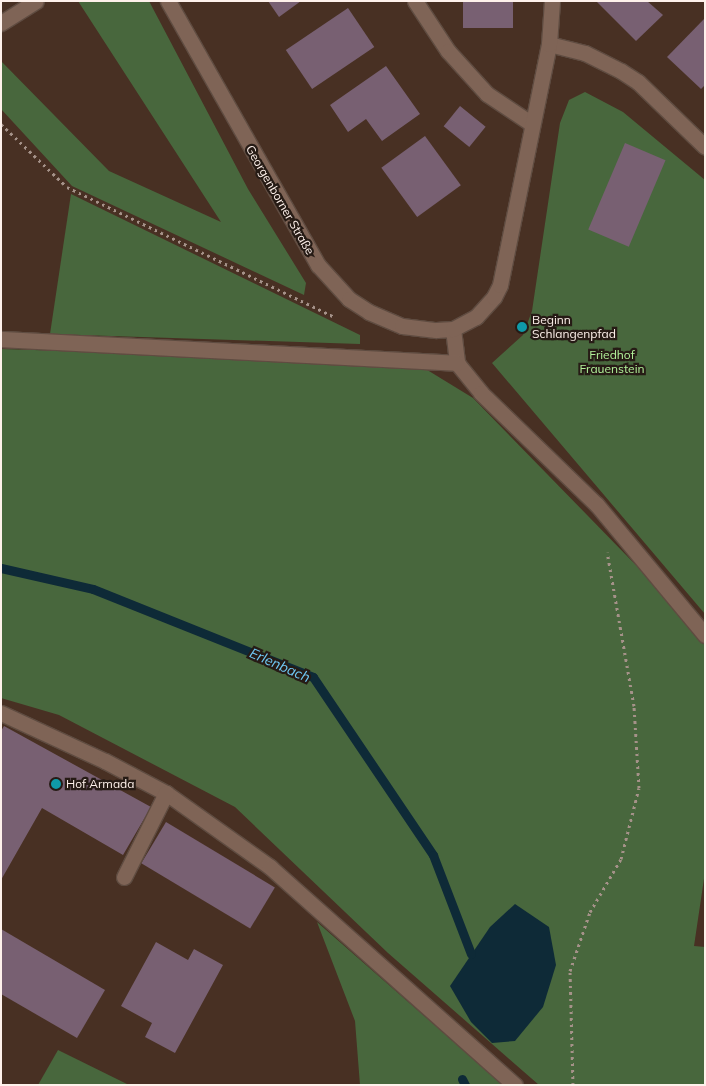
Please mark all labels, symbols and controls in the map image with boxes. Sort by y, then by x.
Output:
street label: Georgenborner Straße [243,143,317,257]
place label: Beginn Schlangenpfad [532,313,616,341]
marker: Beginn Schlangenpfad [516,321,528,333]
park label: Friedhof Frauenstein [579,348,645,376]
water label: Erlenbach [247,644,313,686]
place label: Hof Armada [66,777,134,791]
marker: Hof Armada [50,778,62,790]

